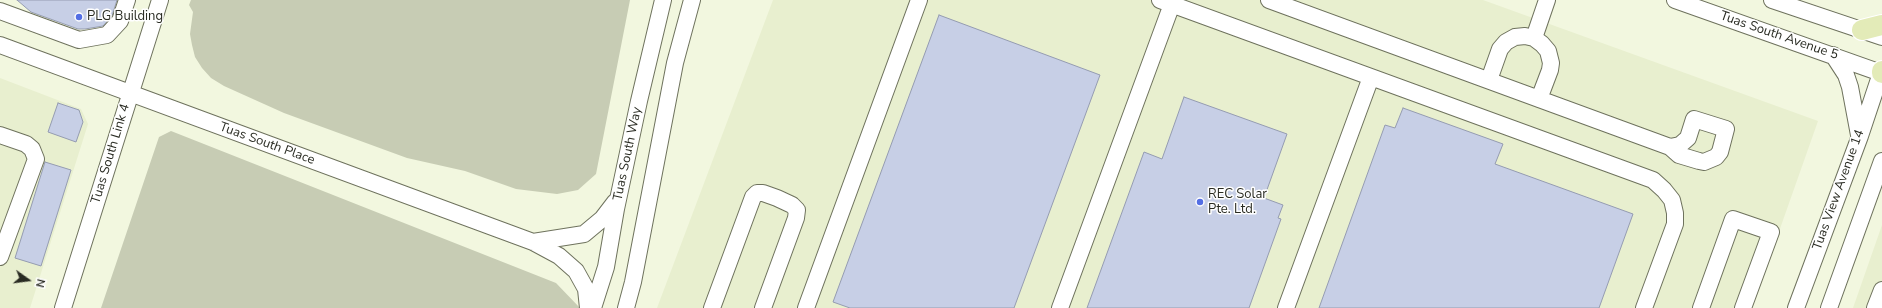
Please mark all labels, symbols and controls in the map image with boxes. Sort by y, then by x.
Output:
street label: Tuas South Avenue 5 [1718,8,1840,64]
place label: PLG Building [87,9,163,25]
marker: PLG Building [74,12,84,22]
street label: Tuas South Link 4 [88,102,134,206]
street label: Tuas South Way [610,106,646,202]
street label: Tuas South Place [217,120,317,168]
street label: Tuas View Avenue 14 [1810,128,1868,252]
place label: REC Solar Pte. Ltd. [1208,187,1267,218]
marker: REC Solar Pte. Ltd. [1195,197,1205,207]
north arrow [8,260,48,300]
text: N [32,277,48,289]

